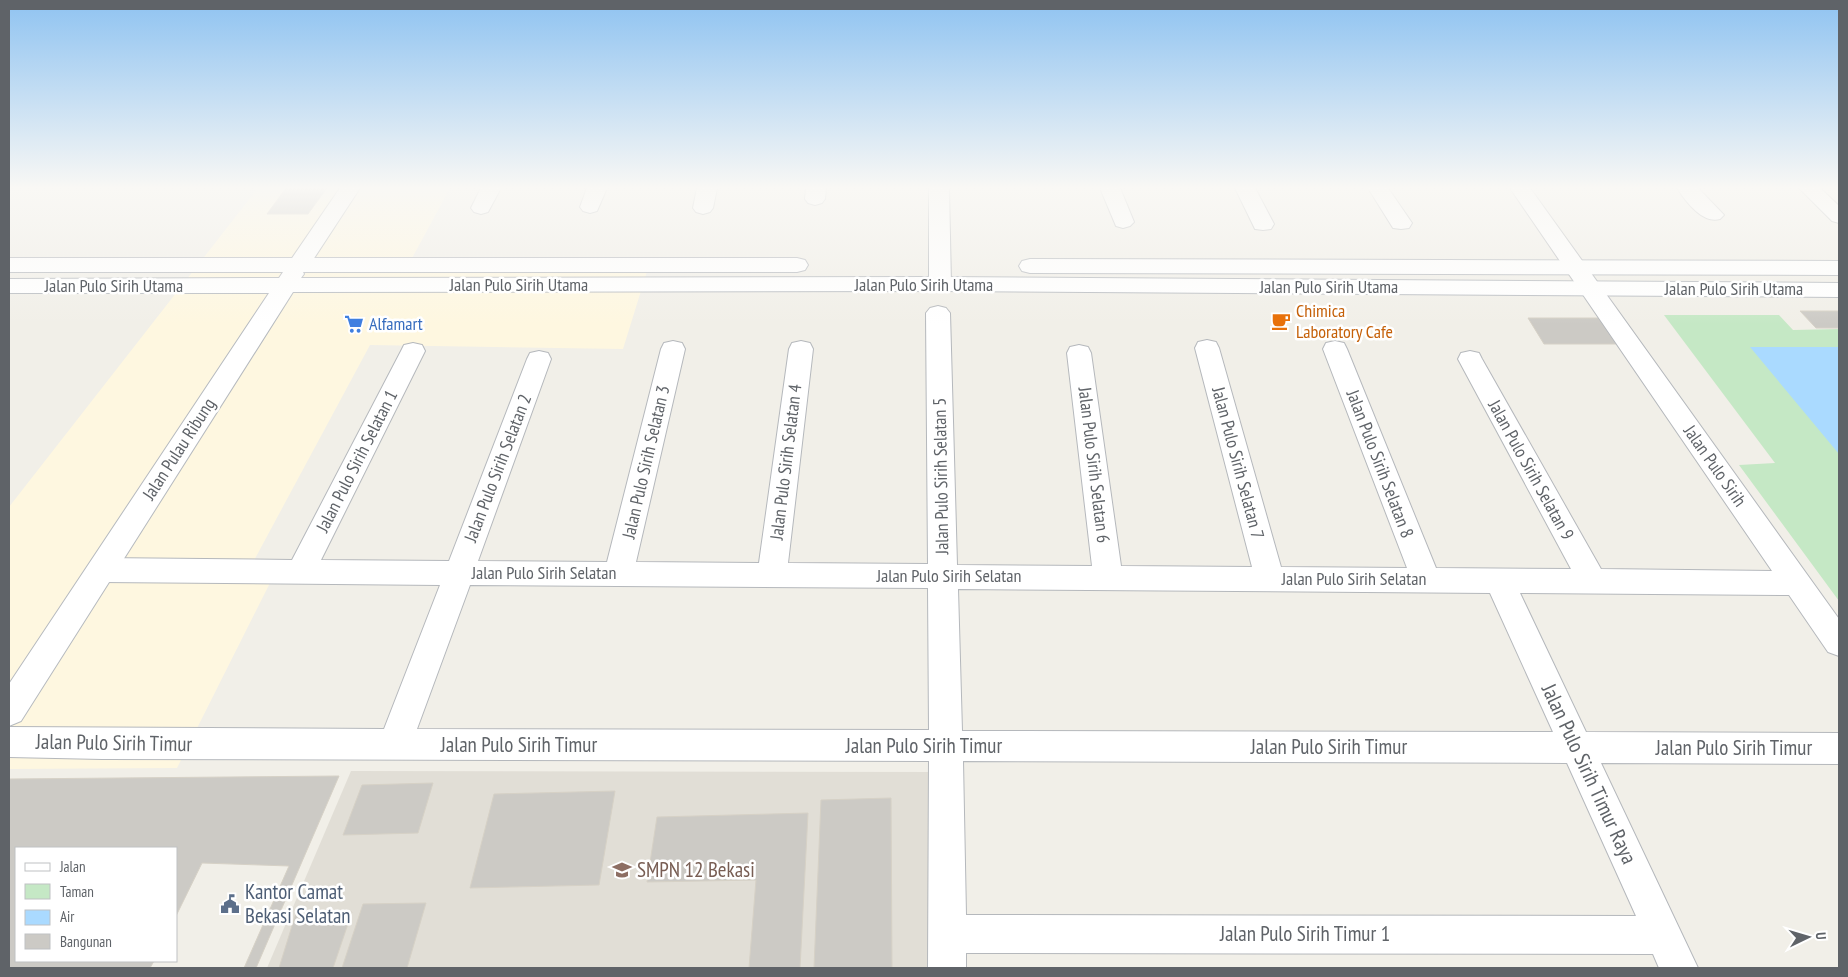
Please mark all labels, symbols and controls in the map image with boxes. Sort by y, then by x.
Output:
street label: Jalan Pulo Sirih Utama [449,273,588,296]
street label: Jalan Pulo Sirih Utama [854,273,993,296]
street label: Jalan Pulo Sirih Utama [44,274,183,297]
street label: Jalan Pulo Sirih Utama [1259,275,1398,298]
street label: Jalan Pulo Sirih Utama [1664,277,1803,300]
place label: Chimica Laboratory Cafe [1296,299,1393,343]
cafe icon: Chimica Laboratory Cafe [1270,310,1292,332]
place label: Alfamart [369,312,423,335]
supermarket icon: Alfamart [343,313,365,335]
street label: Jalan Pulo Sirih Selatan 3 [616,383,674,542]
street label: Jalan Pulo Sirih Selatan 4 [764,383,806,542]
street label: Jalan Pulo Sirih Selatan 7 [1207,383,1270,541]
street label: Jalan Pulo Sirih Selatan 6 [1073,385,1115,544]
street label: Jalan Pulo Sirih Selatan 1 [310,386,402,537]
street label: Jalan Pulo Sirih Selatan 8 [1341,386,1419,541]
street label: Jalan Pulo Sirih Selatan 2 [458,391,536,546]
street label: Jalan Pulau Ribung [137,393,220,505]
street label: Jalan Pulo Sirih Selatan 9 [1483,395,1579,544]
street label: Jalan Pulo Sirih Selatan 5 [928,398,953,555]
street label: Jalan Pulo Sirih [1678,420,1752,511]
street label: Jalan Pulo Sirih Selatan [471,561,616,584]
street label: Jalan Pulo Sirih Selatan [876,564,1021,587]
street label: Jalan Pulo Sirih Selatan [1281,567,1426,590]
street label: Jalan Pulo Sirih Timur Raya [1535,679,1643,868]
street label: Jalan Pulo Sirih Timur [35,728,193,757]
street label: Jalan Pulo Sirih Timur [440,731,597,758]
street label: Jalan Pulo Sirih Timur [845,732,1002,759]
street label: Jalan Pulo Sirih Timur [1250,733,1407,760]
street label: Jalan Pulo Sirih Timur [1655,734,1812,761]
legend [15,847,178,962]
place label: SMPN 12 Bekasi [637,856,755,883]
text: Jalan [59,857,86,876]
school or university icon: SMPN 12 Bekasi [611,859,633,881]
place label: Kantor Camat Bekasi Selatan [245,878,351,929]
text: Taman [60,882,94,901]
public building icon: Kantor Camat Bekasi Selatan [219,893,241,915]
text: Air [60,907,75,926]
north arrow [1783,912,1833,962]
street label: Jalan Pulo Sirih Timur 1 [1219,920,1390,947]
text: U [1812,931,1830,940]
text: Bangunan [60,932,112,951]

